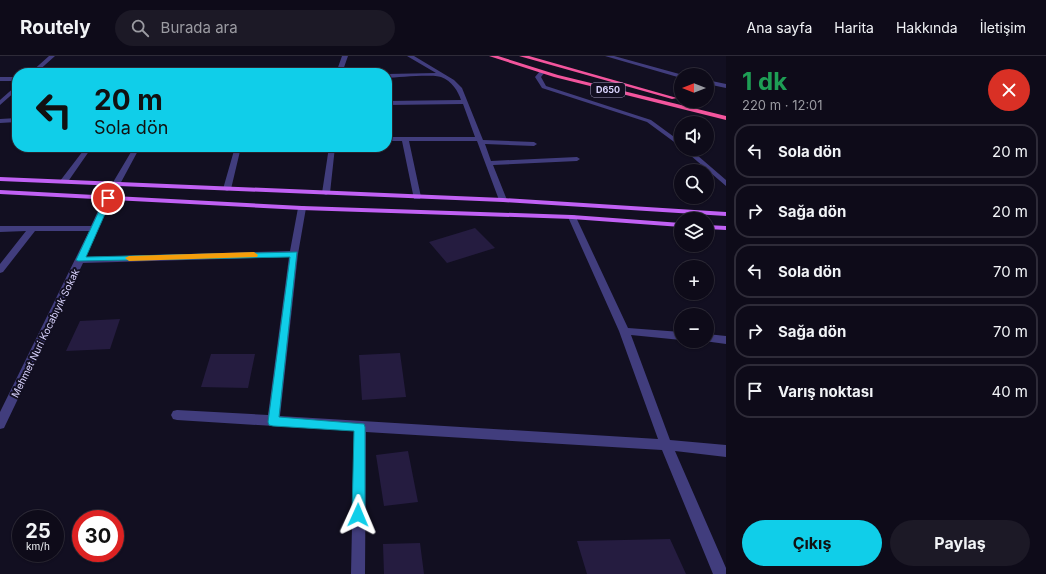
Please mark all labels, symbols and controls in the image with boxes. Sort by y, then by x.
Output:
search box [115,10,395,46]
text: Routely [20,16,91,39]
icon: search [129,17,151,39]
text: Burada ara [161,18,238,37]
text: Ana sayfa [747,19,812,36]
text: Harita [834,19,874,36]
text: Hakkında [896,19,958,36]
text: İletişim [980,19,1026,36]
text: 1 dk [742,67,787,96]
north arrow [674,68,714,108]
map controls [674,68,714,348]
button: close [988,69,1030,111]
text: 20 m [94,83,163,117]
road number: D650 [591,83,625,97]
icon: left [28,84,80,136]
text: 220 m · 12:01 [742,97,823,113]
button: sound [674,116,714,156]
text: Sola dön [94,117,168,138]
icon: left [744,140,766,162]
text: Sola dön [778,142,841,161]
text: 20 m [992,142,1028,161]
button: search [674,164,714,204]
pin [91,181,125,215]
icon: arrive [97,187,119,209]
icon: right [744,200,766,222]
text: Sağa dön [778,202,846,221]
text: 20 m [992,202,1028,221]
button: layers [674,212,714,252]
button: + [674,260,714,300]
icon: left [744,260,766,282]
text: Sola dön [778,262,841,281]
text: 70 m [993,262,1028,281]
street label: Mehmet Nuri Kocabıyık Sokak [9,266,82,399]
button: − [674,308,714,348]
icon: right [744,320,766,342]
text: Sağa dön [778,322,846,341]
text: 70 m [993,322,1028,341]
icon: arrive [744,380,766,402]
text: Varış noktası [778,382,873,401]
text: 40 m [991,382,1028,401]
position arrow [337,494,379,536]
speed limit sign: 30 [72,510,124,562]
text: 25 [25,519,51,543]
button: Çıkış [742,520,882,566]
button: Paylaş [890,520,1030,566]
text: km/h [26,540,50,552]

